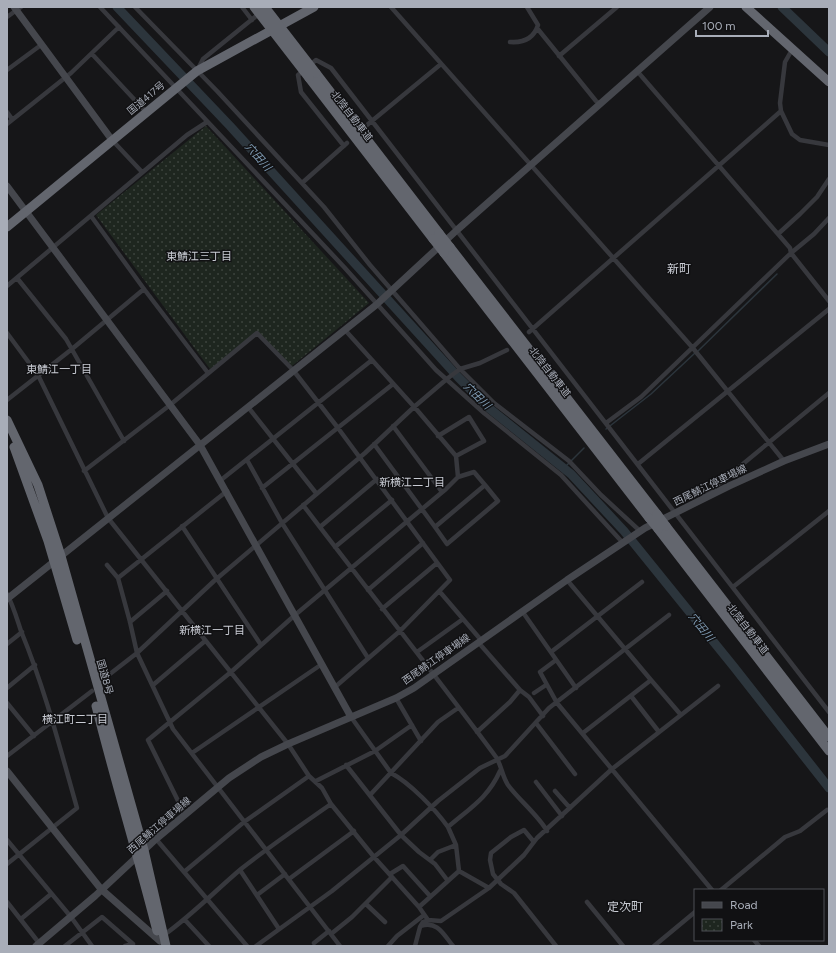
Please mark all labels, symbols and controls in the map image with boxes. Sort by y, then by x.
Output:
scale bar [696,12,768,38]
text: 100 m [702,19,736,33]
street label: 国道417号 [124,78,168,118]
street label: 北陸自動車道 [328,88,376,144]
water label: 穴田川 [242,140,275,174]
district label: 東鯖江三丁目 [166,250,232,263]
district label: 新町 [667,262,691,276]
street label: 北陸自動車道 [526,344,574,400]
district label: 東鯖江一丁目 [26,363,92,376]
water label: 穴田川 [461,380,494,413]
street label: 西尾鯖江停車場線 [671,462,749,508]
district label: 新横江二丁目 [379,476,445,489]
street label: 北陸自動車道 [724,601,772,657]
water label: 穴田川 [686,610,717,645]
district label: 新横江一丁目 [179,624,245,637]
street label: 西尾鯖江停車場線 [400,631,472,687]
street label: 国道8号 [94,658,116,696]
district label: 横江町二丁目 [42,713,108,726]
street label: 西尾鯖江停車場線 [125,794,193,856]
legend [694,889,824,941]
text: Road [730,898,758,912]
district label: 定次町 [607,900,643,914]
text: Park [730,918,753,932]

